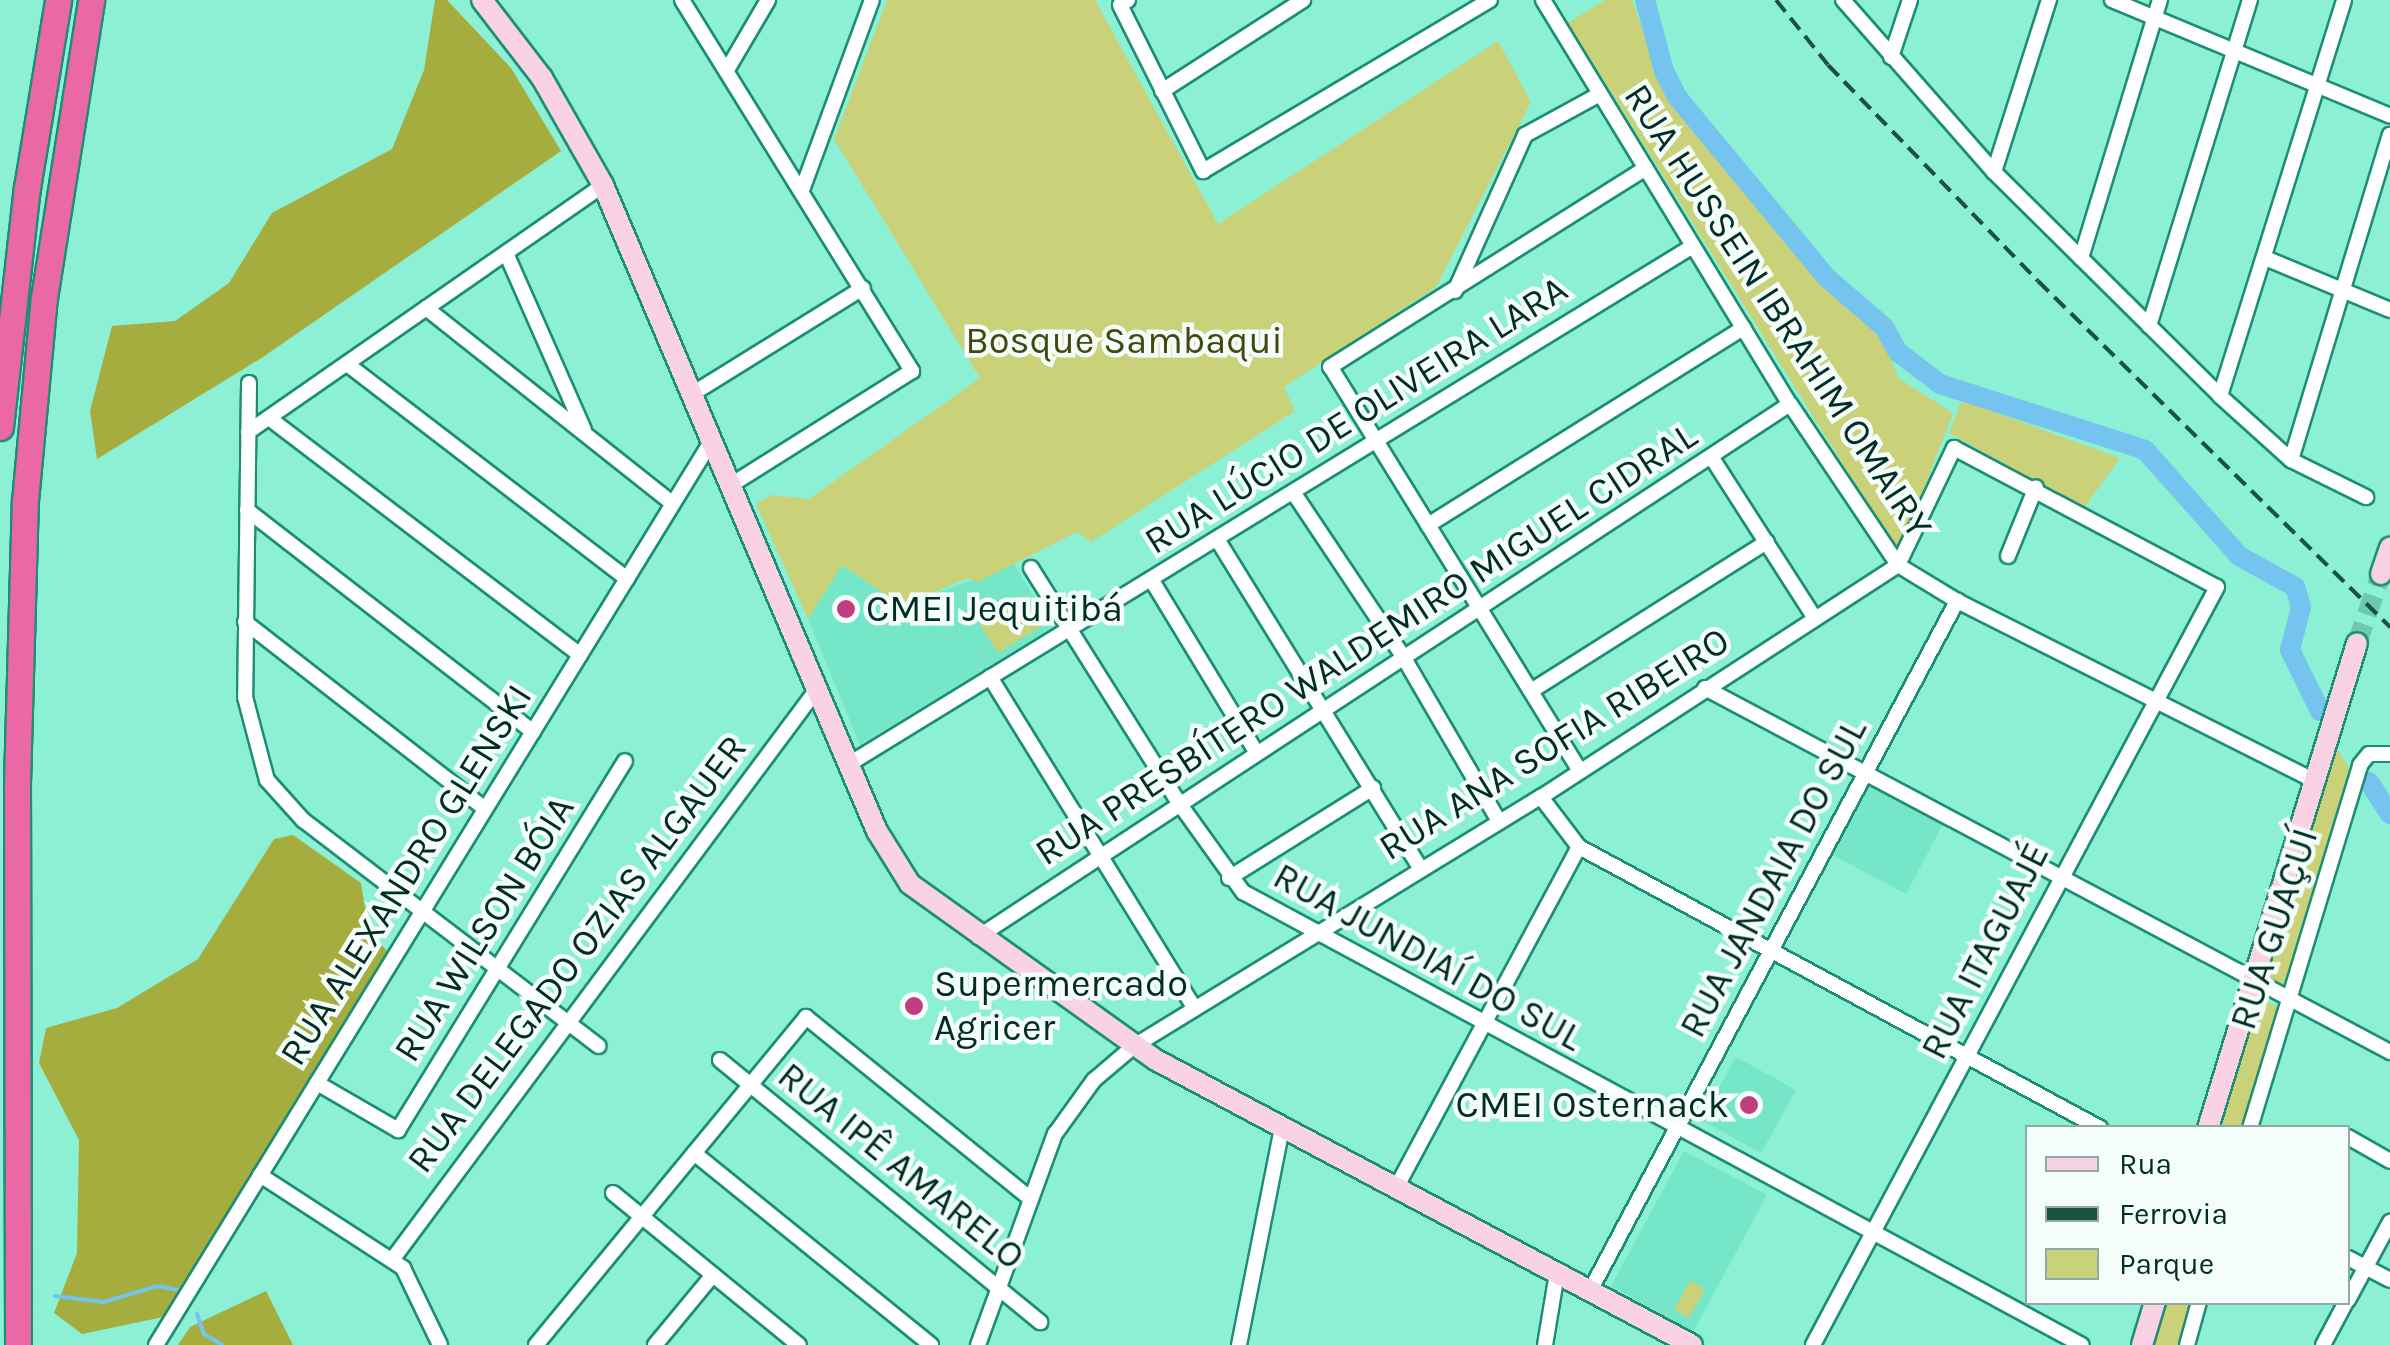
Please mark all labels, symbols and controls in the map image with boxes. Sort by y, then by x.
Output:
street label: RUA HUSSEIN IBRAHIM OMAIRY [1614,75,1942,547]
street label: RUA LÚCIO DE OLIVEIRA LARA [1136,266,1576,564]
park label: Bosque Sambaqui [965,318,1283,364]
street label: RUA PRESBÍTERO WALDEMIRO MIGUEL CIDRAL [1027,413,1705,875]
place label: CMEI Jequitibá [866,586,1123,632]
marker: CMEI Jequitibá [835,598,857,620]
street label: RUA ANA SOFIA RIBEIRO [1371,618,1737,870]
street label: RUA ALEXANDRO GLENSKI [270,676,542,1074]
street label: RUA JANDAIA DO SUL [1670,711,1876,1045]
street label: RUA DELEGADO OZIAS ALGAUER [397,726,757,1182]
street label: RUA WILSON BÓIA [384,788,584,1070]
street label: RUA GUAÇUÍ [2220,823,2328,1035]
street label: RUA ITAGUAJÉ [1911,835,2059,1067]
street label: RUA JUNDIAÍ DO SUL [1265,853,1591,1061]
place label: Supermercado Agricer [934,961,1188,1050]
marker: Supermercado Agricer [903,995,925,1017]
street label: RUA IPÊ AMARELO [769,1053,1033,1279]
place label: CMEI Osternack [1456,1082,1729,1128]
marker: CMEI Osternack [1738,1094,1760,1116]
legend [2025,1125,2350,1305]
text: Rua [2119,1146,2172,1182]
text: Ferrovia [2119,1196,2228,1232]
text: Parque [2119,1246,2214,1282]

